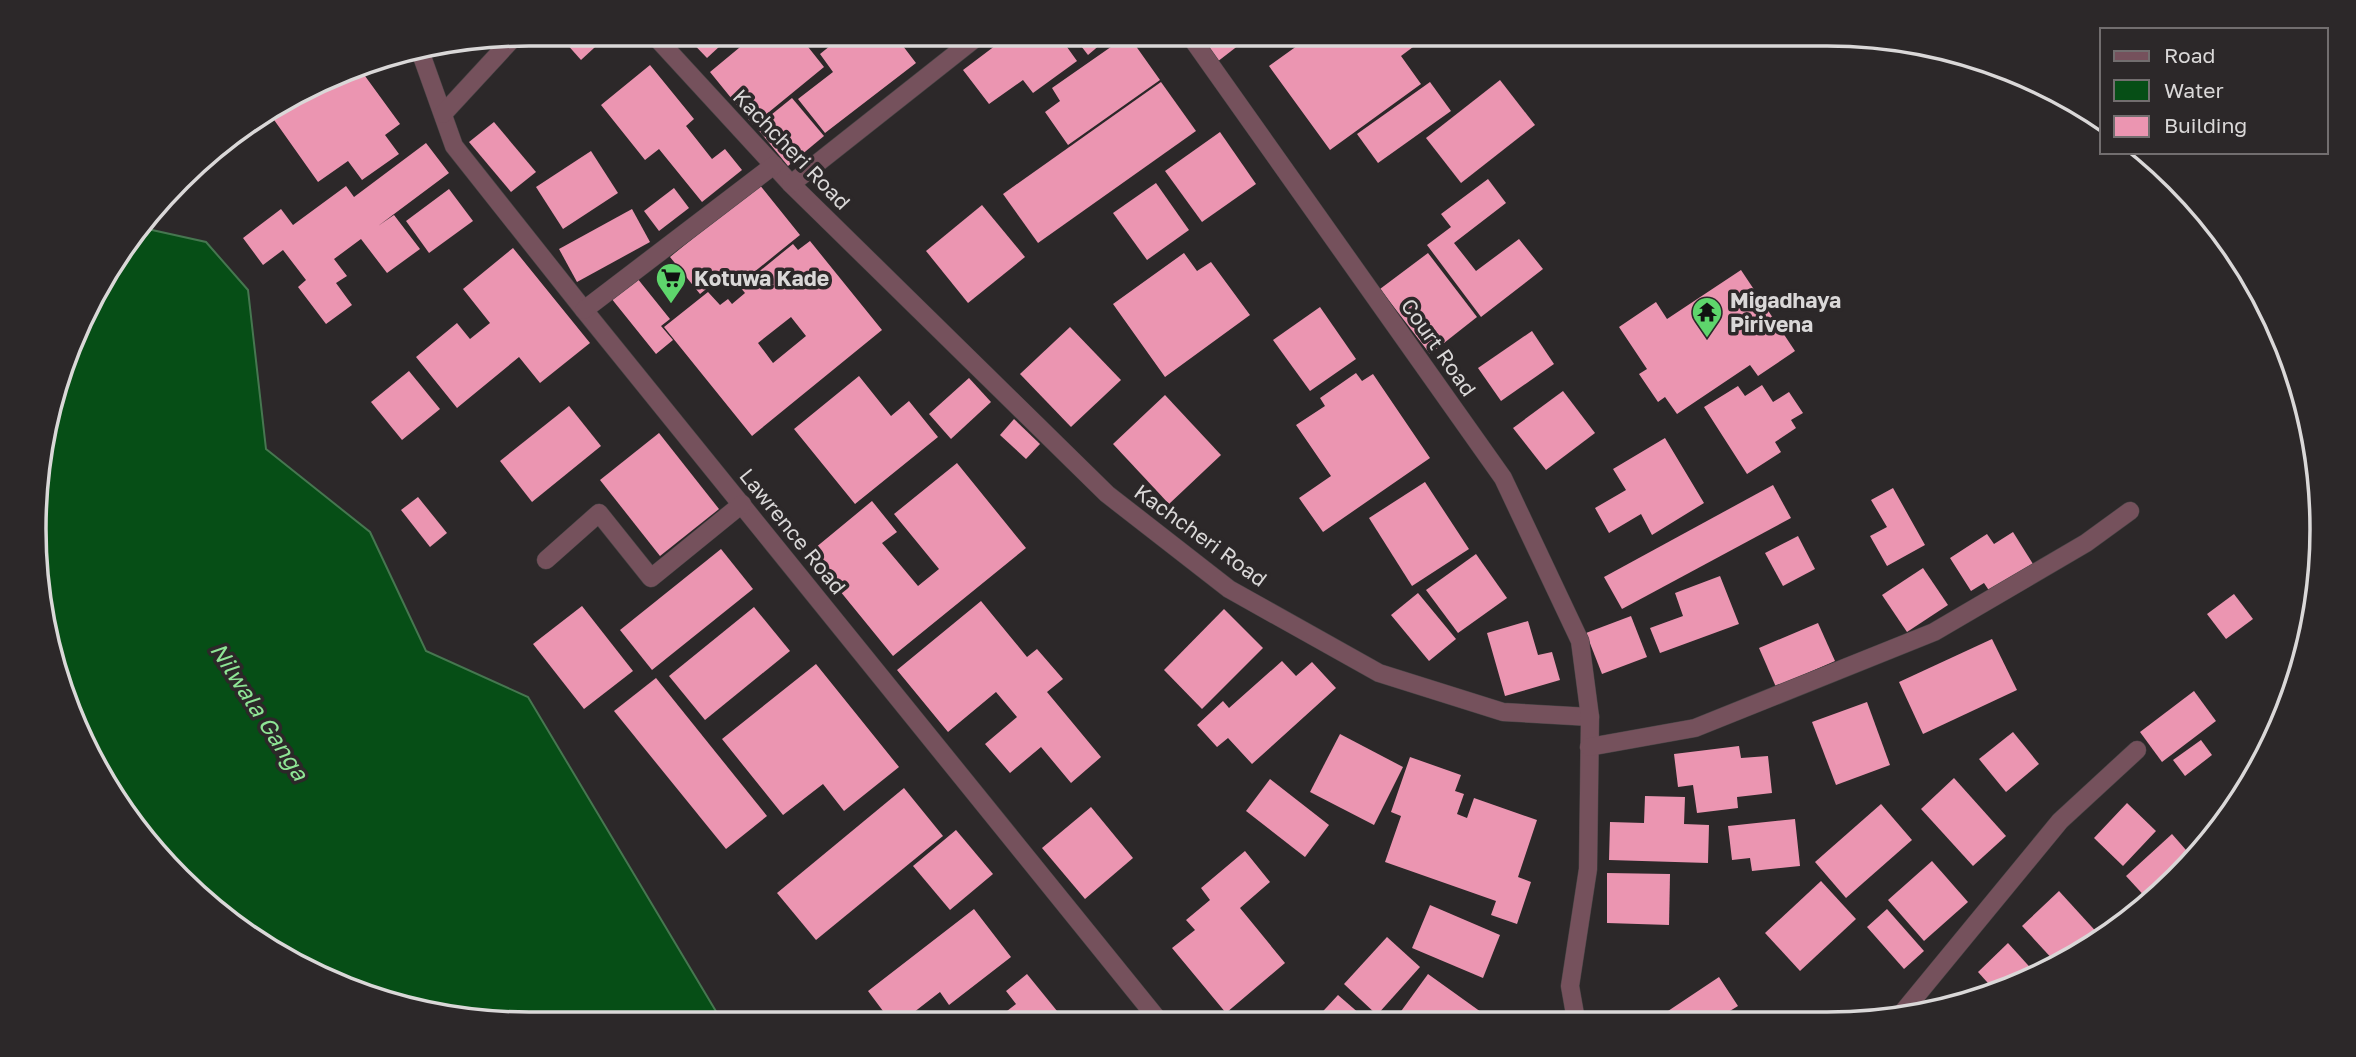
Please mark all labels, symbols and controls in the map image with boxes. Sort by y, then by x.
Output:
legend [2100,28,2328,154]
text: Road [2164,42,2215,68]
text: Water [2164,77,2224,103]
street label: Kachcheri Road [728,83,856,215]
text: Building [2164,112,2247,138]
supermarket icon: Kotuwa Kade [654,261,688,305]
place label: Kotuwa Kade [694,265,829,291]
place label: Migadhaya Pirivena [1730,287,1841,337]
street label: Court Road [1396,293,1482,401]
temple icon: Migadhaya Pirivena [1690,295,1724,339]
street label: Lawrence Road [734,463,852,599]
street label: Kachcheri Road [1130,478,1272,592]
water label: Nilwala Ganga [205,637,315,786]

